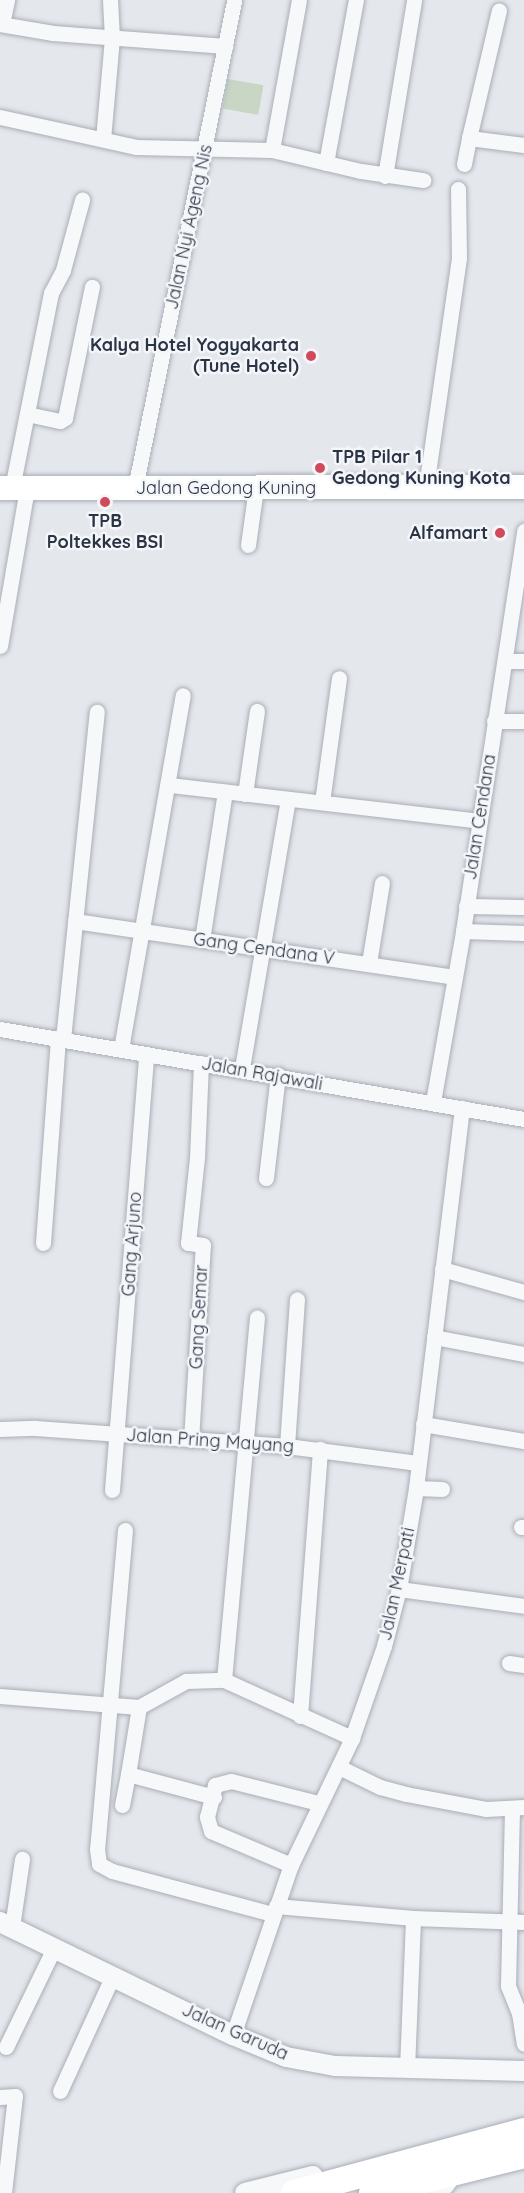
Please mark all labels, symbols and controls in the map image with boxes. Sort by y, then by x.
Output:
street label: Jalan Nyi Ageng Nis [161,142,217,312]
place label: Kalya Hotel Yogyakarta (Tune Hotel) [90,335,299,378]
marker: Kalya Hotel Yogyakarta (Tune Hotel) [304,349,318,363]
place label: TPB Pilar 1 Gedong Kuning Kota [332,447,511,490]
marker: TPB Pilar 1 Gedong Kuning Kota [313,461,327,475]
street label: Jalan Gedong Kuning [136,477,316,499]
marker: TPB Poltekkes BSI [98,495,112,509]
place label: TPB Poltekkes BSI [47,511,163,554]
place label: Alfamart [409,522,488,544]
marker: Alfamart [493,526,507,540]
street label: Jalan Cendana [459,753,501,881]
street label: Gang Cendana V [192,928,336,970]
street label: Jalan Rajawali [200,1053,324,1095]
street label: Gang Arjuno [118,1191,146,1297]
street label: Gang Semar [185,1264,213,1370]
street label: Jalan Pring Mayang [125,1424,295,1458]
street label: Jalan Merpati [374,1525,420,1643]
street label: Jalan Garuda [178,1999,292,2065]

